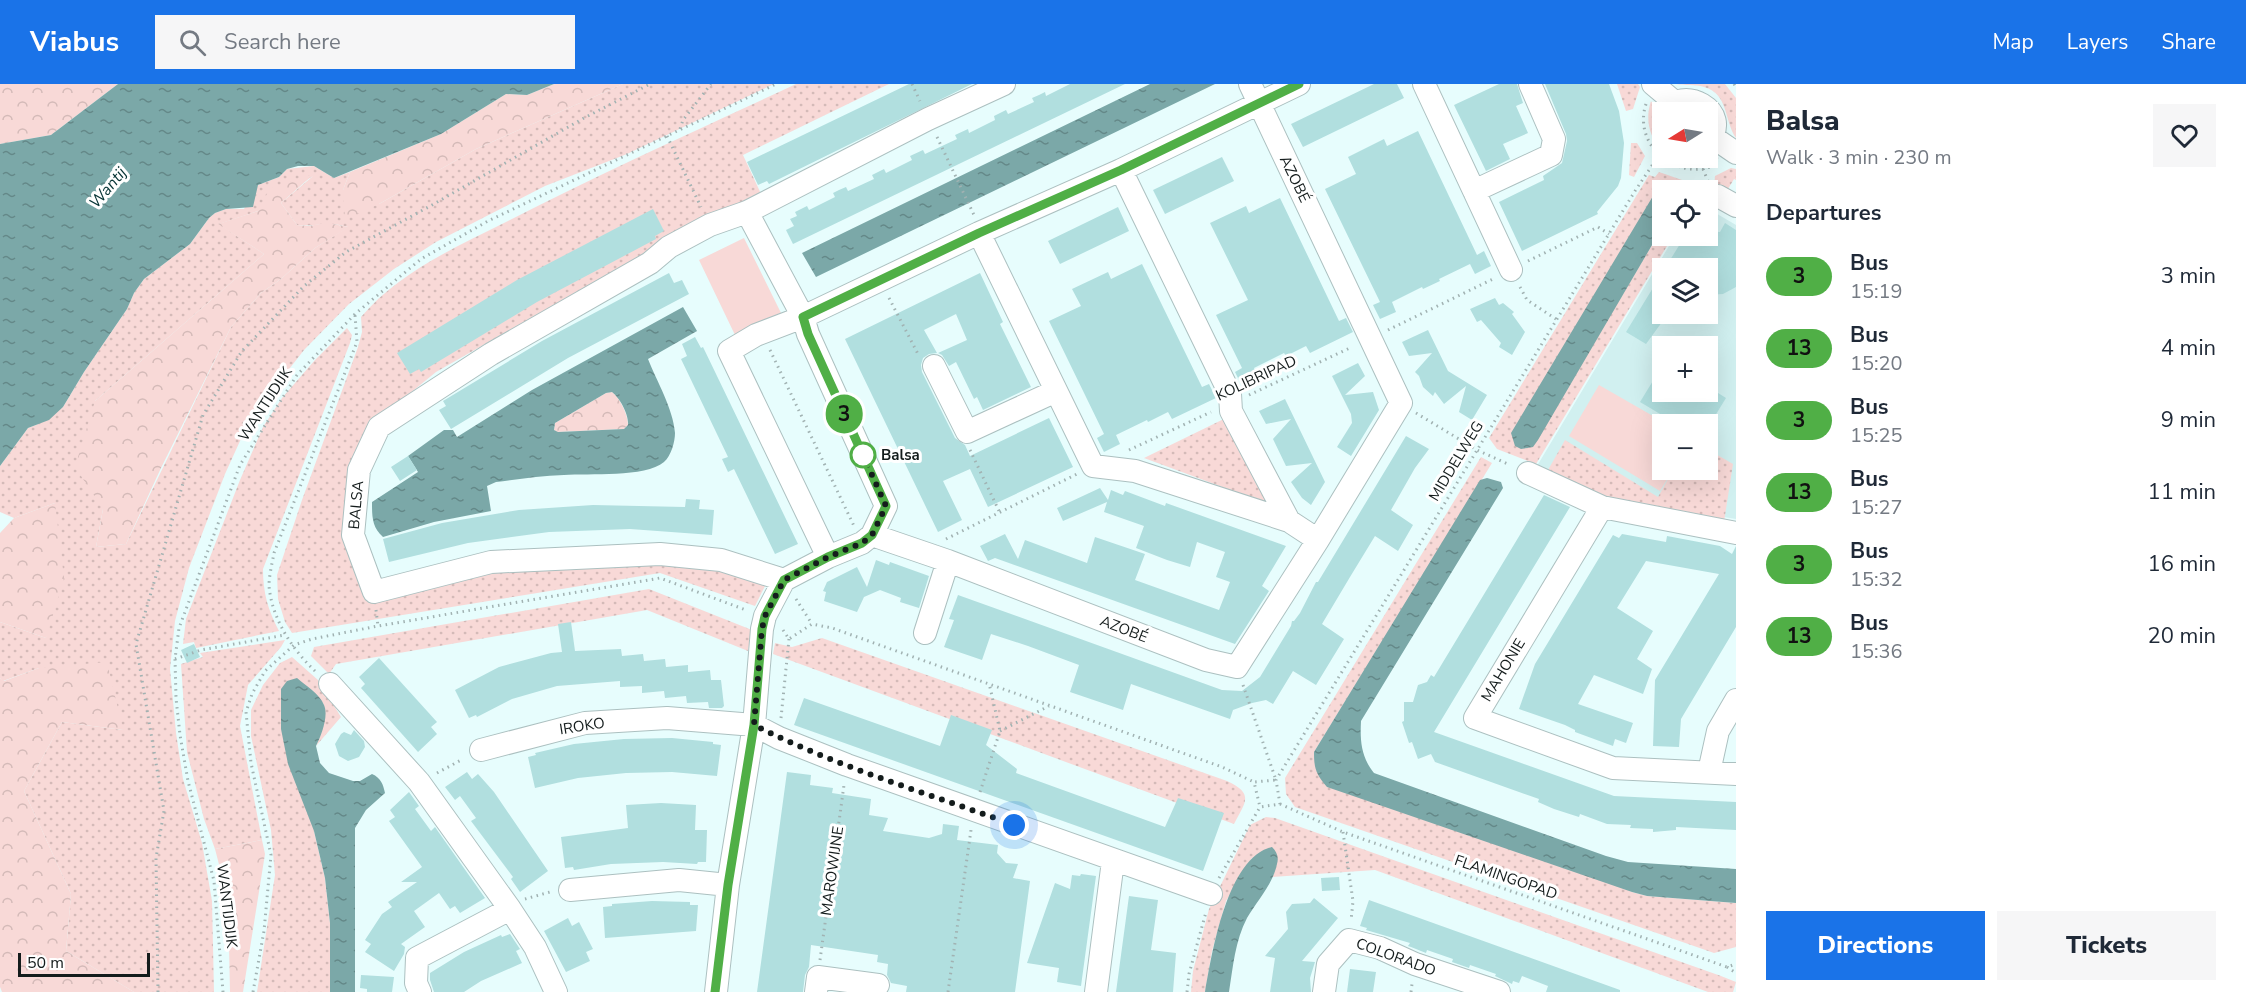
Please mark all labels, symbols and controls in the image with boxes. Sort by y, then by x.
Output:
search box [155,15,575,69]
text: Viabus [30,23,119,61]
icon: search [176,26,209,59]
text: Search here [224,27,341,57]
text: Map [1992,28,2034,56]
text: Layers [2067,28,2128,56]
text: Share [2161,28,2216,56]
north arrow [1652,102,1718,168]
map controls [1652,102,1718,480]
text: Balsa [1766,102,1840,140]
button: heart [2153,104,2216,167]
text: Walk · 3 min · 230 m [1766,144,1952,171]
street label: AZOBÉ [1275,152,1315,206]
water label: Wantij [84,163,132,213]
button: locate [1652,180,1718,246]
text: Departures [1766,198,1881,228]
text: Bus [1850,248,1889,278]
button: layers [1652,258,1718,324]
text: 3 min [2161,261,2216,291]
text: 3 [1793,262,1805,290]
text: 15:19 [1850,278,1903,305]
text: Bus [1850,320,1889,350]
text: 4 min [2161,333,2216,363]
text: 13 [1786,334,1812,362]
button: + [1652,336,1718,402]
text: 15:20 [1850,350,1903,377]
street label: KOLIBRIPAD [1212,351,1300,405]
street label: WANTIJDIJK [234,363,297,445]
text: Bus [1850,392,1889,422]
line badge: 3 [824,394,864,434]
text: 3 [838,400,850,428]
text: 9 min [2161,405,2216,435]
text: 3 [1793,406,1805,434]
button: − [1652,414,1718,480]
street label: MIDDELWEG [1424,417,1488,505]
text: 15:25 [1850,422,1903,449]
marker: Balsa [850,442,876,468]
place label: Balsa [881,445,920,465]
text: Bus [1850,464,1889,494]
text: 11 min [2148,477,2216,507]
text: 13 [1786,478,1812,506]
street label: BALSA [344,480,368,530]
text: 15:27 [1850,494,1903,521]
text: Bus [1850,536,1889,566]
text: 16 min [2148,549,2216,579]
text: 3 [1793,550,1805,578]
text: 15:32 [1850,566,1903,593]
text: Bus [1850,608,1889,638]
street label: AZOBÉ [1097,611,1151,647]
text: 20 min [2148,621,2216,651]
text: 13 [1786,622,1812,650]
street label: MAHONIE [1476,635,1530,705]
text: 15:36 [1850,638,1903,665]
street label: IROKO [558,713,606,739]
your location [999,810,1029,840]
street label: MAROWIJNE [816,825,848,917]
street label: FLAMINGOPAD [1452,850,1560,904]
street label: WANTIJDIJK [212,863,242,950]
button: Directions [1766,911,1985,980]
button: Tickets [1997,911,2216,980]
street label: COLORADO [1353,933,1439,981]
scale bar [18,950,150,978]
text: 50 m [27,952,64,974]

